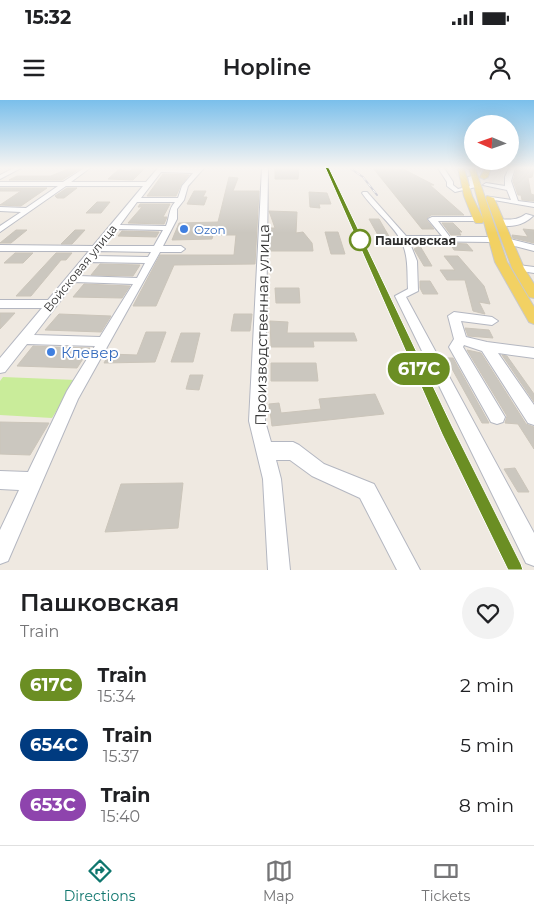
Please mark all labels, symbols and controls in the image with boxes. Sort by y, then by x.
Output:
text: 15:32 [25,6,71,29]
icon: menu [20,54,48,82]
text: Hopline [223,54,311,81]
icon: person [486,54,514,82]
north arrow [464,115,519,170]
map controls [464,115,519,170]
street label: Войсковая улица [40,221,120,315]
place label: Ozon [194,222,226,237]
marker: Ozon [178,223,190,235]
street label: Производственная улица [251,224,273,426]
marker: Пашковская [349,229,371,251]
place label: Пашковская [375,233,456,248]
place label: Клевер [61,343,119,362]
marker: Клевер [45,346,57,358]
line badge: 617C [384,353,454,385]
text: 617C [398,358,440,380]
button: heart [462,587,514,639]
text: Пашковская [20,588,179,617]
text: Train [20,622,59,641]
text: Train [97,664,147,687]
text: 617C [30,674,72,696]
text: 2 min [460,674,514,697]
text: 15:34 [97,687,135,706]
text: Train [103,724,152,747]
text: 654С [30,734,78,756]
text: 5 min [460,734,514,757]
text: 15:37 [103,747,139,766]
text: Train [101,784,150,807]
text: 653С [30,794,76,816]
text: 8 min [459,794,514,817]
text: 15:40 [101,807,140,826]
tab: Directions [64,857,135,905]
tab: Map [263,857,294,905]
tab: Tickets [422,857,470,905]

